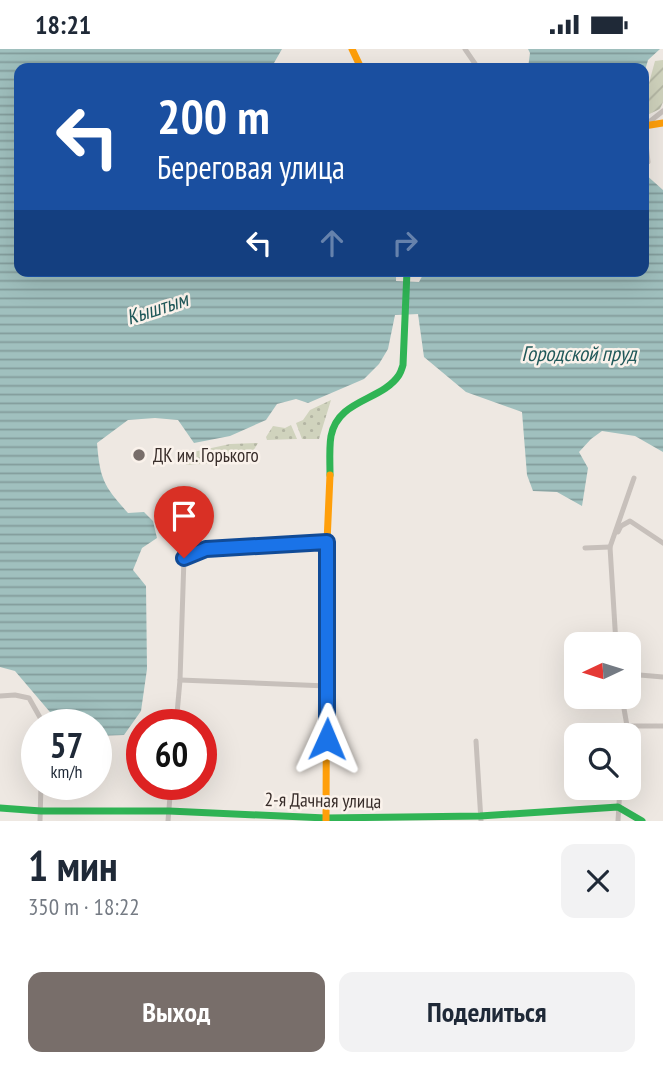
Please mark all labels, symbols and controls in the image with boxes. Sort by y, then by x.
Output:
text: 18:21 [35,8,91,41]
text: 200 m [157,84,270,148]
icon: left [42,91,133,182]
text: Береговая улица [157,146,345,188]
icon: left [240,224,278,262]
icon: ahead [313,224,351,262]
icon: right [386,224,424,262]
water label: Кыштым [123,285,193,331]
water label: Городской пруд [521,340,638,367]
place label: ДК им. Горького [153,443,259,467]
marker: ДК им. Горького [131,447,147,463]
pin [154,486,214,558]
icon: arrive [165,497,203,535]
north arrow [564,632,640,709]
map controls [564,632,641,800]
position arrow [290,702,364,776]
speed limit sign: 60 [126,709,217,800]
text: 57 [50,722,83,768]
button: search [564,723,641,800]
text: km/h [51,760,82,783]
street label: 2-я Дачная улица [264,787,382,813]
text: 1 мин [28,838,118,893]
button: close [561,844,635,918]
text: 350 m · 18:22 [28,892,140,921]
button: Выход [28,972,325,1052]
button: Поделиться [339,972,635,1052]

